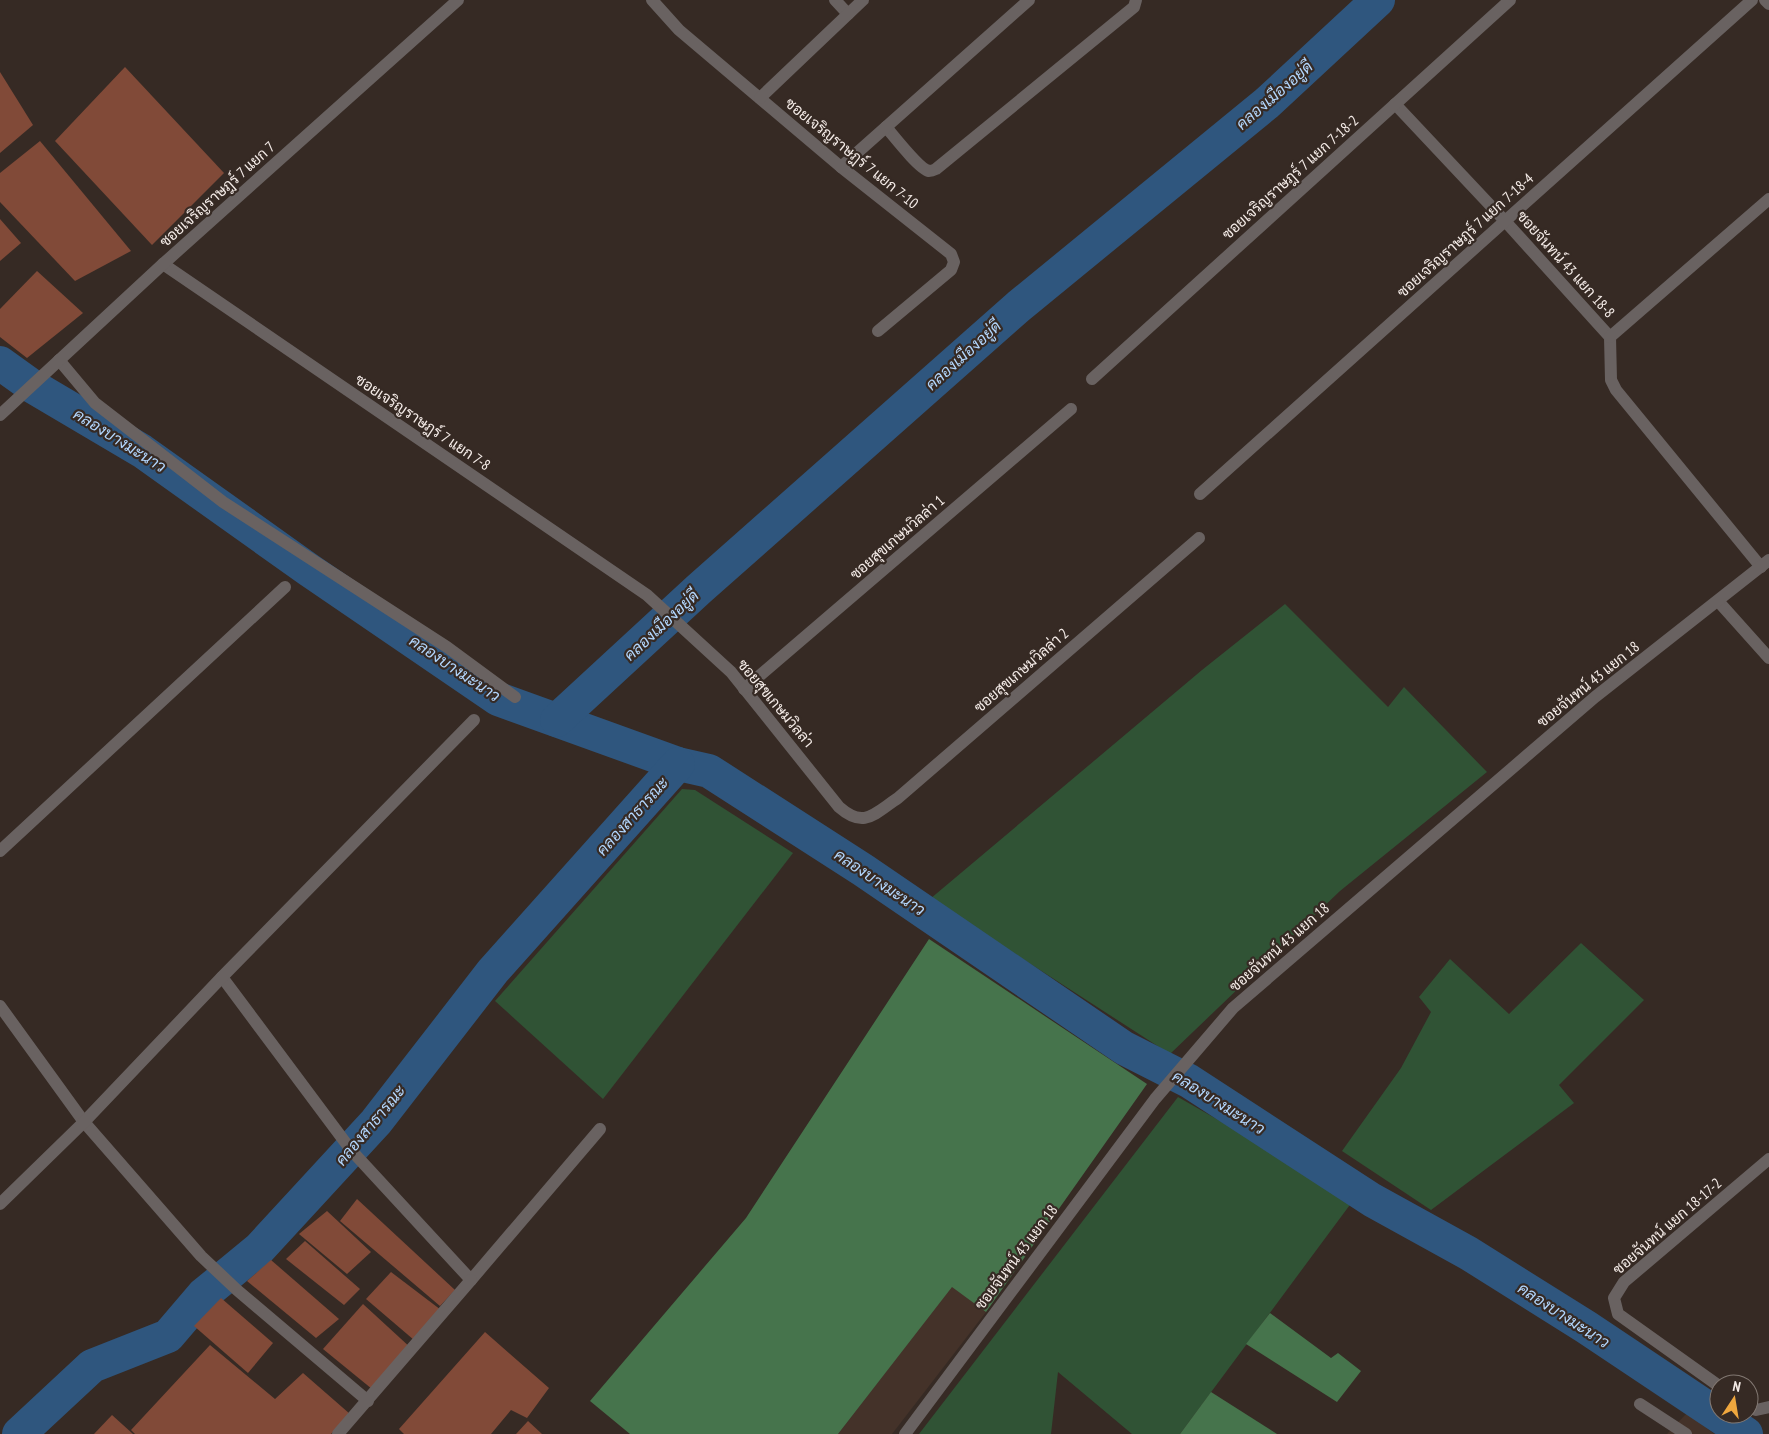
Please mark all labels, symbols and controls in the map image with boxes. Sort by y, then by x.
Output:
water label: คลองเมืองอยู่ดี [1231,55,1318,135]
street label: ซอยเจริญราษฎร์ 7 แยก 7-10 [781,93,923,214]
street label: ซอยเจริญราษฎร์ 7 แยก 7-18-2 [1218,111,1363,244]
street label: ซอยเจริญราษฎร์ 7 แยก 7 [155,137,279,252]
street label: ซอยเจริญราษฎร์ 7 แยก 7-18-4 [1393,169,1538,302]
street label: ซอยจันทน์ 43 แยก 18-8 [1513,207,1619,321]
water label: คลองเมืองอยู่ดี [920,314,1007,396]
street label: ซอยเจริญราษฎร์ 7 แยก 7-8 [351,370,494,475]
water label: คลองบางมะนาว [70,404,170,476]
street label: ซอยสุขเกษมวิลล่า 1 [846,491,950,585]
water label: คลองเมืองอยู่ดี [619,584,705,666]
street label: ซอยสุขเกษมวิลล่า 2 [970,624,1074,718]
water label: คลองบางมะนาว [406,630,504,706]
street label: ซอยจันทน์ 43 แยก 18 [1533,637,1643,731]
street label: ซอยสุขเกษมวิลล่า [732,655,818,752]
water label: คลองสาธารณะ [592,772,673,859]
water label: คลองบางมะนาว [831,844,929,920]
street label: ซอยจันทน์ 43 แยก 18 [1225,898,1333,996]
water label: คลองบางมะนาว [1169,1066,1269,1138]
water label: คลองสาธารณะ [331,1080,410,1169]
street label: ซอยจันทน์ แยก 18-17-2 [1609,1174,1725,1278]
street label: ซอยจันทน์ 43 แยก 18 [970,1201,1062,1313]
water label: คลองบางมะนาว [1514,1278,1614,1352]
north arrow [1709,1374,1759,1424]
text: N [1731,1377,1742,1396]

